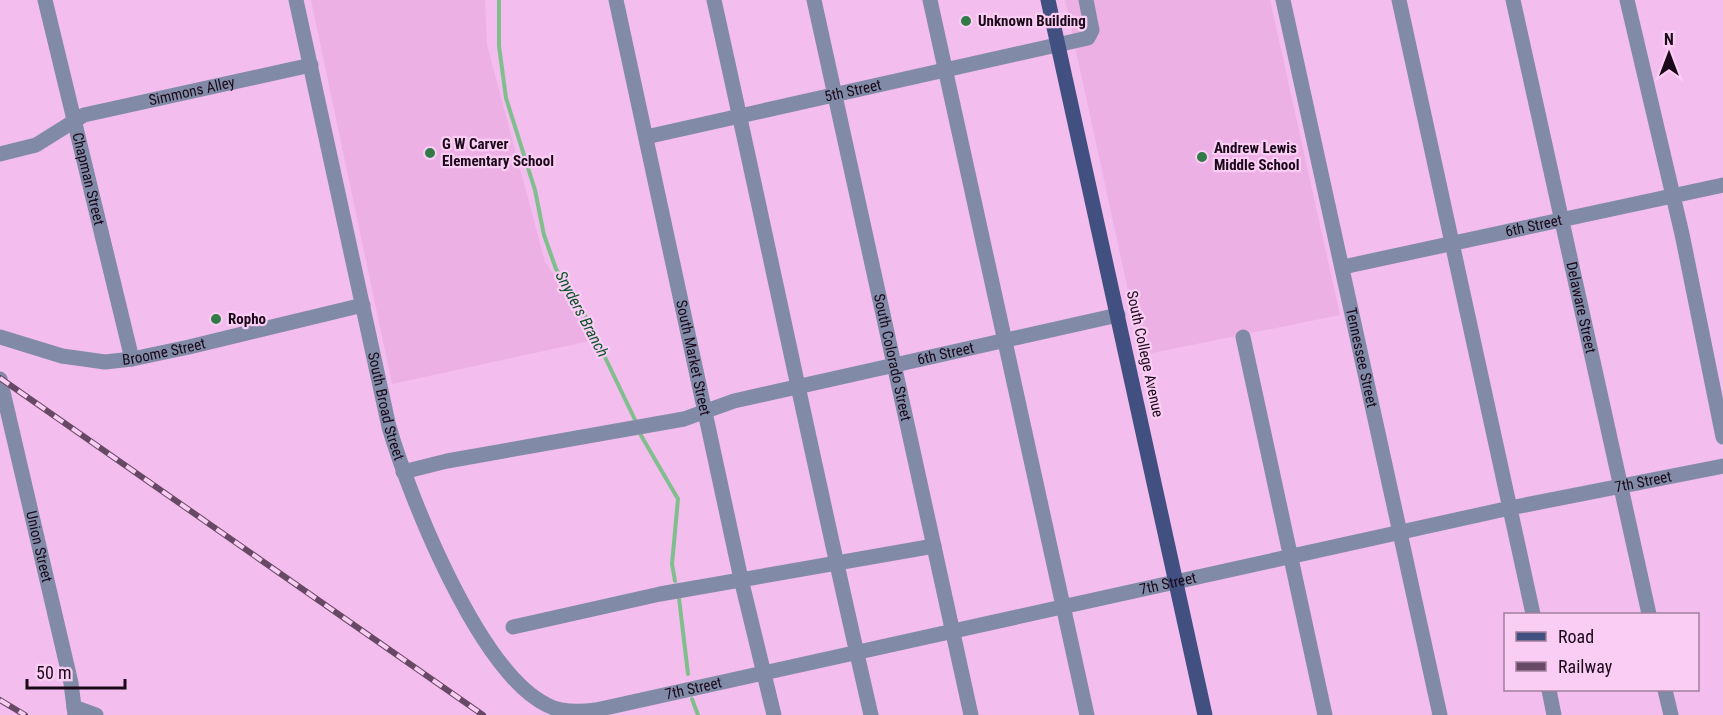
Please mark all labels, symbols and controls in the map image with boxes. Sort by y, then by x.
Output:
place label: Unknown Building [978,12,1086,30]
marker: Unknown Building [959,14,973,28]
north arrow [1639,24,1699,84]
text: N [1664,30,1674,49]
street label: Simmons Alley [147,73,236,109]
street label: 5th Street [823,76,883,106]
street label: Chapman Street [68,131,108,227]
place label: G W Carver Elementary School [442,135,554,170]
place label: Andrew Lewis Middle School [1214,139,1300,174]
marker: G W Carver Elementary School [423,146,437,160]
marker: Andrew Lewis Middle School [1195,150,1209,164]
street label: 6th Street [1503,211,1564,241]
street label: Delaware Street [1562,260,1600,355]
water label: Snyders Branch [551,268,613,360]
street label: South College Avenue [1123,289,1167,419]
street label: South Colorado Street [870,292,915,423]
street label: South Market Street [672,298,714,417]
street label: Tennessee Street [1342,306,1381,409]
place label: Ropho [228,310,266,328]
marker: Ropho [209,312,223,326]
street label: Broome Street [121,334,207,369]
street label: 6th Street [915,339,976,369]
street label: South Broad Street [364,350,408,463]
street label: 7th Street [1613,467,1673,496]
street label: Union Street [22,509,56,584]
street label: 7th Street [1138,569,1198,599]
legend [1504,613,1699,691]
text: Road [1558,626,1594,647]
scale bar [27,652,124,690]
text: Railway [1558,656,1613,677]
text: 50 m [36,662,71,683]
street label: 7th Street [663,673,723,704]

